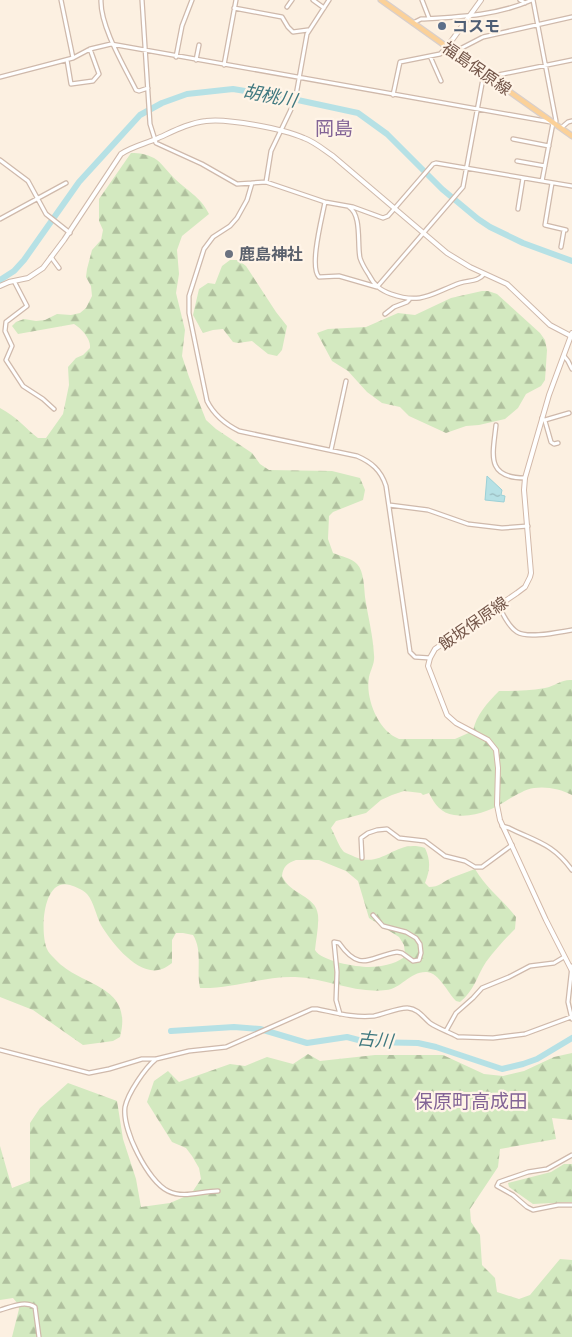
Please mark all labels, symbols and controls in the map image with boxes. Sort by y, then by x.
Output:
place label: コスモ [452,17,500,36]
marker: コスモ [436,20,448,32]
street label: 福島保原線 [438,38,515,99]
water label: 胡桃川 [241,80,301,112]
district label: 岡島 [315,117,353,140]
place label: 鹿島神社 [239,245,303,264]
marker: 鹿島神社 [223,248,235,260]
street label: 飯坂保原線 [435,593,512,654]
water label: 古川 [356,1027,396,1053]
district label: 保原町高成田 [414,1090,528,1113]

